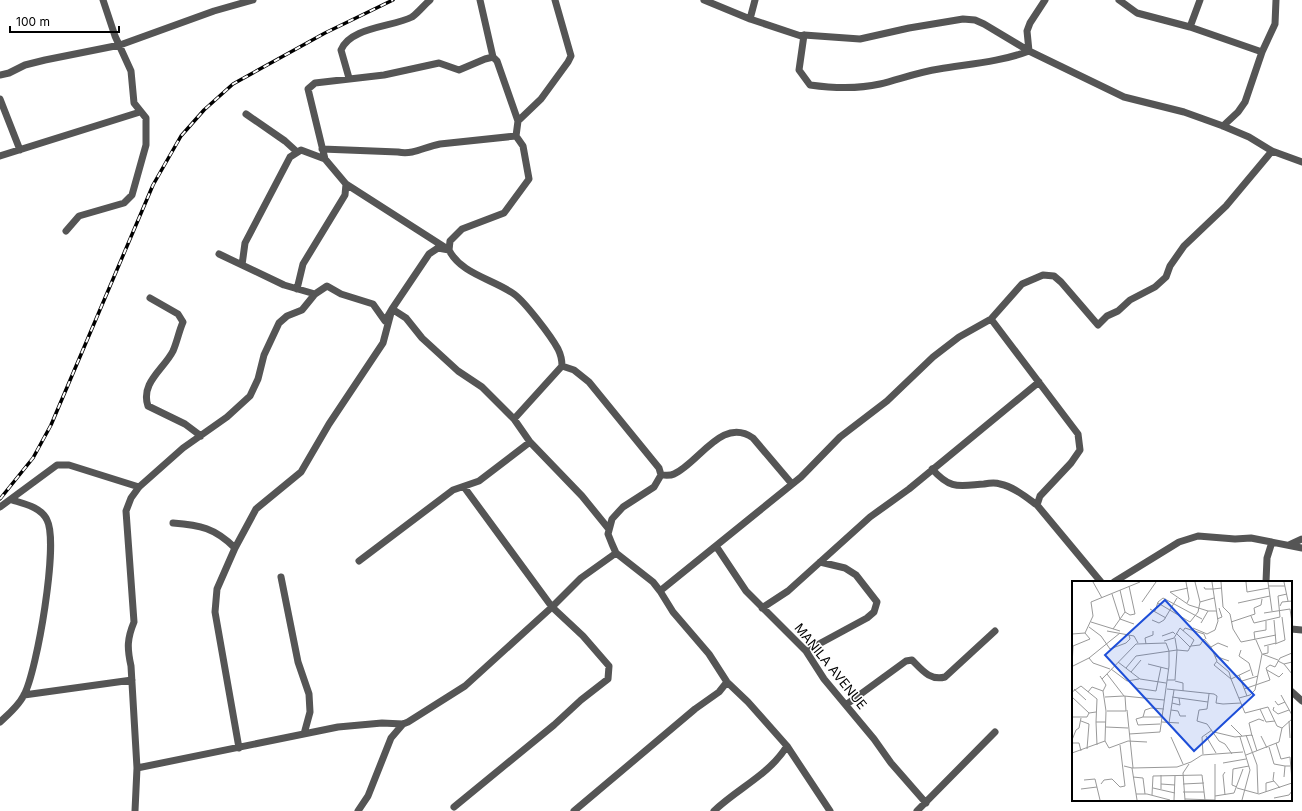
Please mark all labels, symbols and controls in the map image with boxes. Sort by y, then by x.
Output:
scale bar [10,8,119,34]
text: 100 m [16,14,50,29]
inset map [1072,581,1292,801]
street label: MANILA AVENUE [791,620,871,712]

